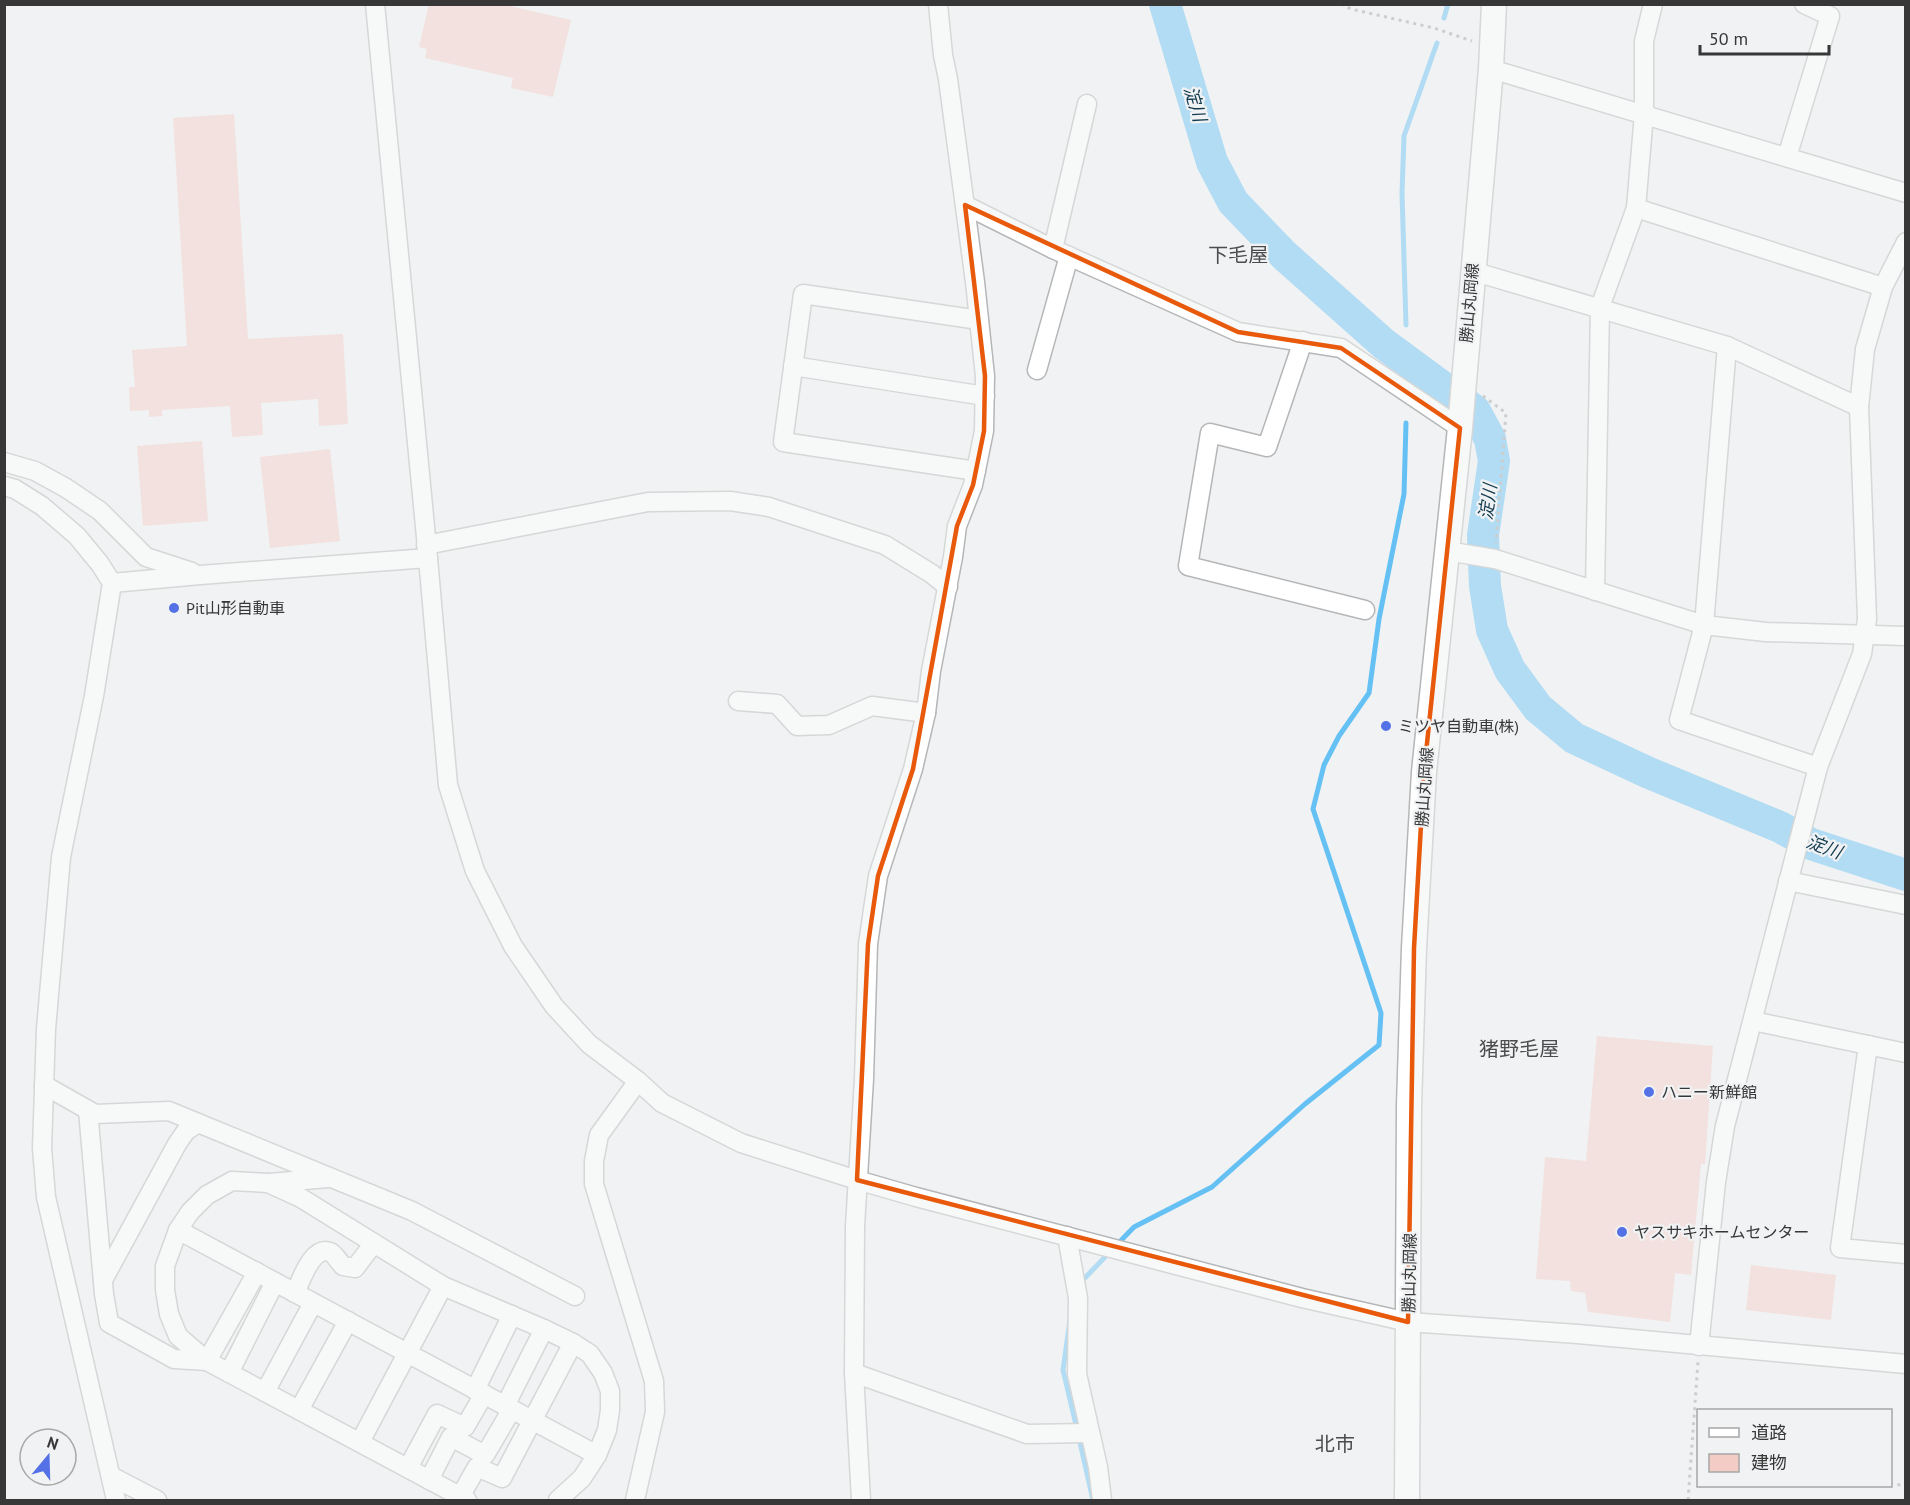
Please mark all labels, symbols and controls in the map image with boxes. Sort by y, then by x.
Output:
scale bar [1700,18,1829,56]
text: 50 m [1709,27,1748,50]
water label: 淀川 [1179,83,1212,126]
district label: 下毛屋 [1208,242,1268,268]
street label: 勝山丸岡線 [1456,262,1482,344]
water label: 淀川 [1474,481,1502,521]
place label: Pit山形自動車 [186,598,285,618]
marker: Pit山形自動車 [167,601,181,615]
place label: ミツヤ自動車(株) [1398,716,1519,736]
marker: ミツヤ自動車(株) [1379,719,1393,733]
street label: 勝山丸岡線 [1411,746,1437,828]
water label: 淀川 [1803,830,1847,864]
district label: 猪野毛屋 [1479,1036,1559,1062]
place label: ハニー新鮮館 [1661,1082,1757,1102]
marker: ハニー新鮮館 [1642,1085,1656,1099]
place label: ヤスサキホームセンター [1634,1222,1810,1242]
marker: ヤスサキホームセンター [1615,1225,1629,1239]
street label: 勝山丸岡線 [1398,1233,1420,1313]
legend [1697,1409,1892,1487]
text: 道路 [1751,1421,1787,1444]
north arrow [18,1427,78,1487]
district label: 北市 [1315,1431,1355,1457]
text: N [45,1432,61,1454]
text: 建物 [1751,1451,1787,1474]

